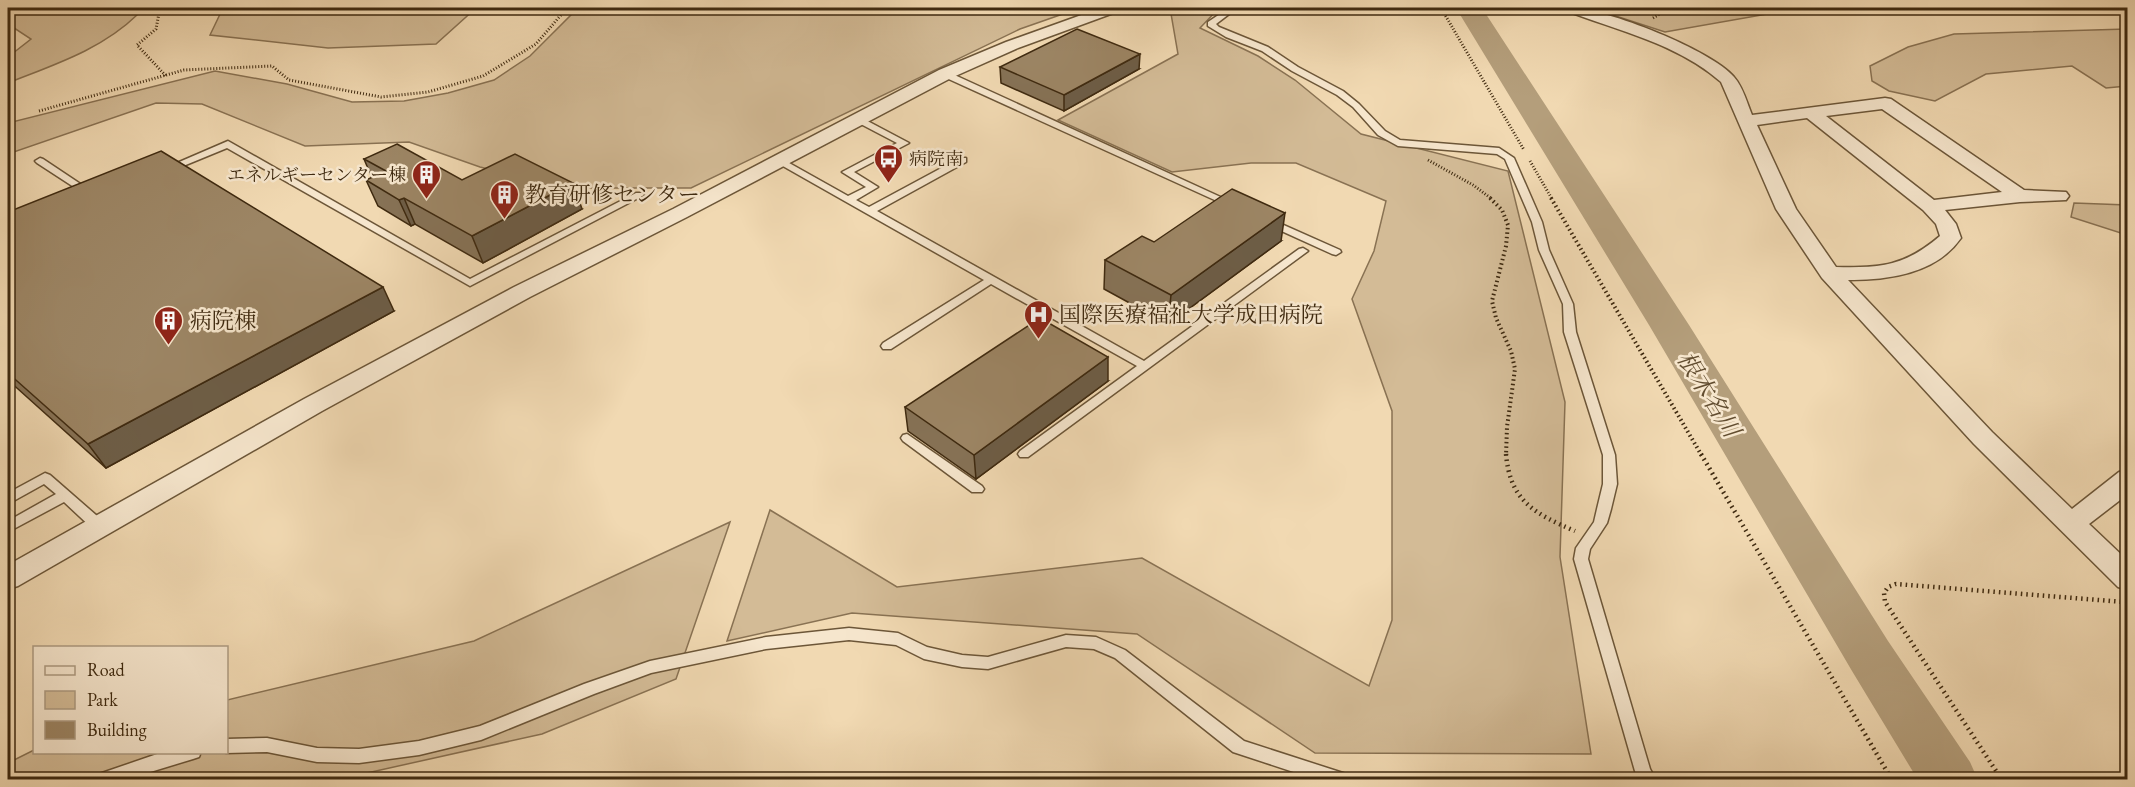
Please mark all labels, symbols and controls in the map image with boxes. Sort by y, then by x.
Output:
bus stop icon: 病院南 [872,142,904,184]
place label: 病院南 [909,147,963,170]
building icon: エネルギーセンター棟 [411,158,443,200]
place label: エネルギーセンター棟 [227,163,406,186]
building icon: 教育研修センター [488,178,520,220]
place label: 教育研修センター [525,180,700,209]
hospital icon: 国際医療福祉大学成田病院 [1022,298,1054,340]
place label: 国際医療福祉大学成田病院 [1059,300,1323,329]
building icon: 病院棟 [153,304,185,346]
place label: 病院棟 [190,306,256,335]
water label: 根木名川 [1670,345,1749,445]
legend [33,646,228,754]
text: Road [87,658,126,681]
text: Park [87,688,118,711]
text: Building [87,718,147,741]

